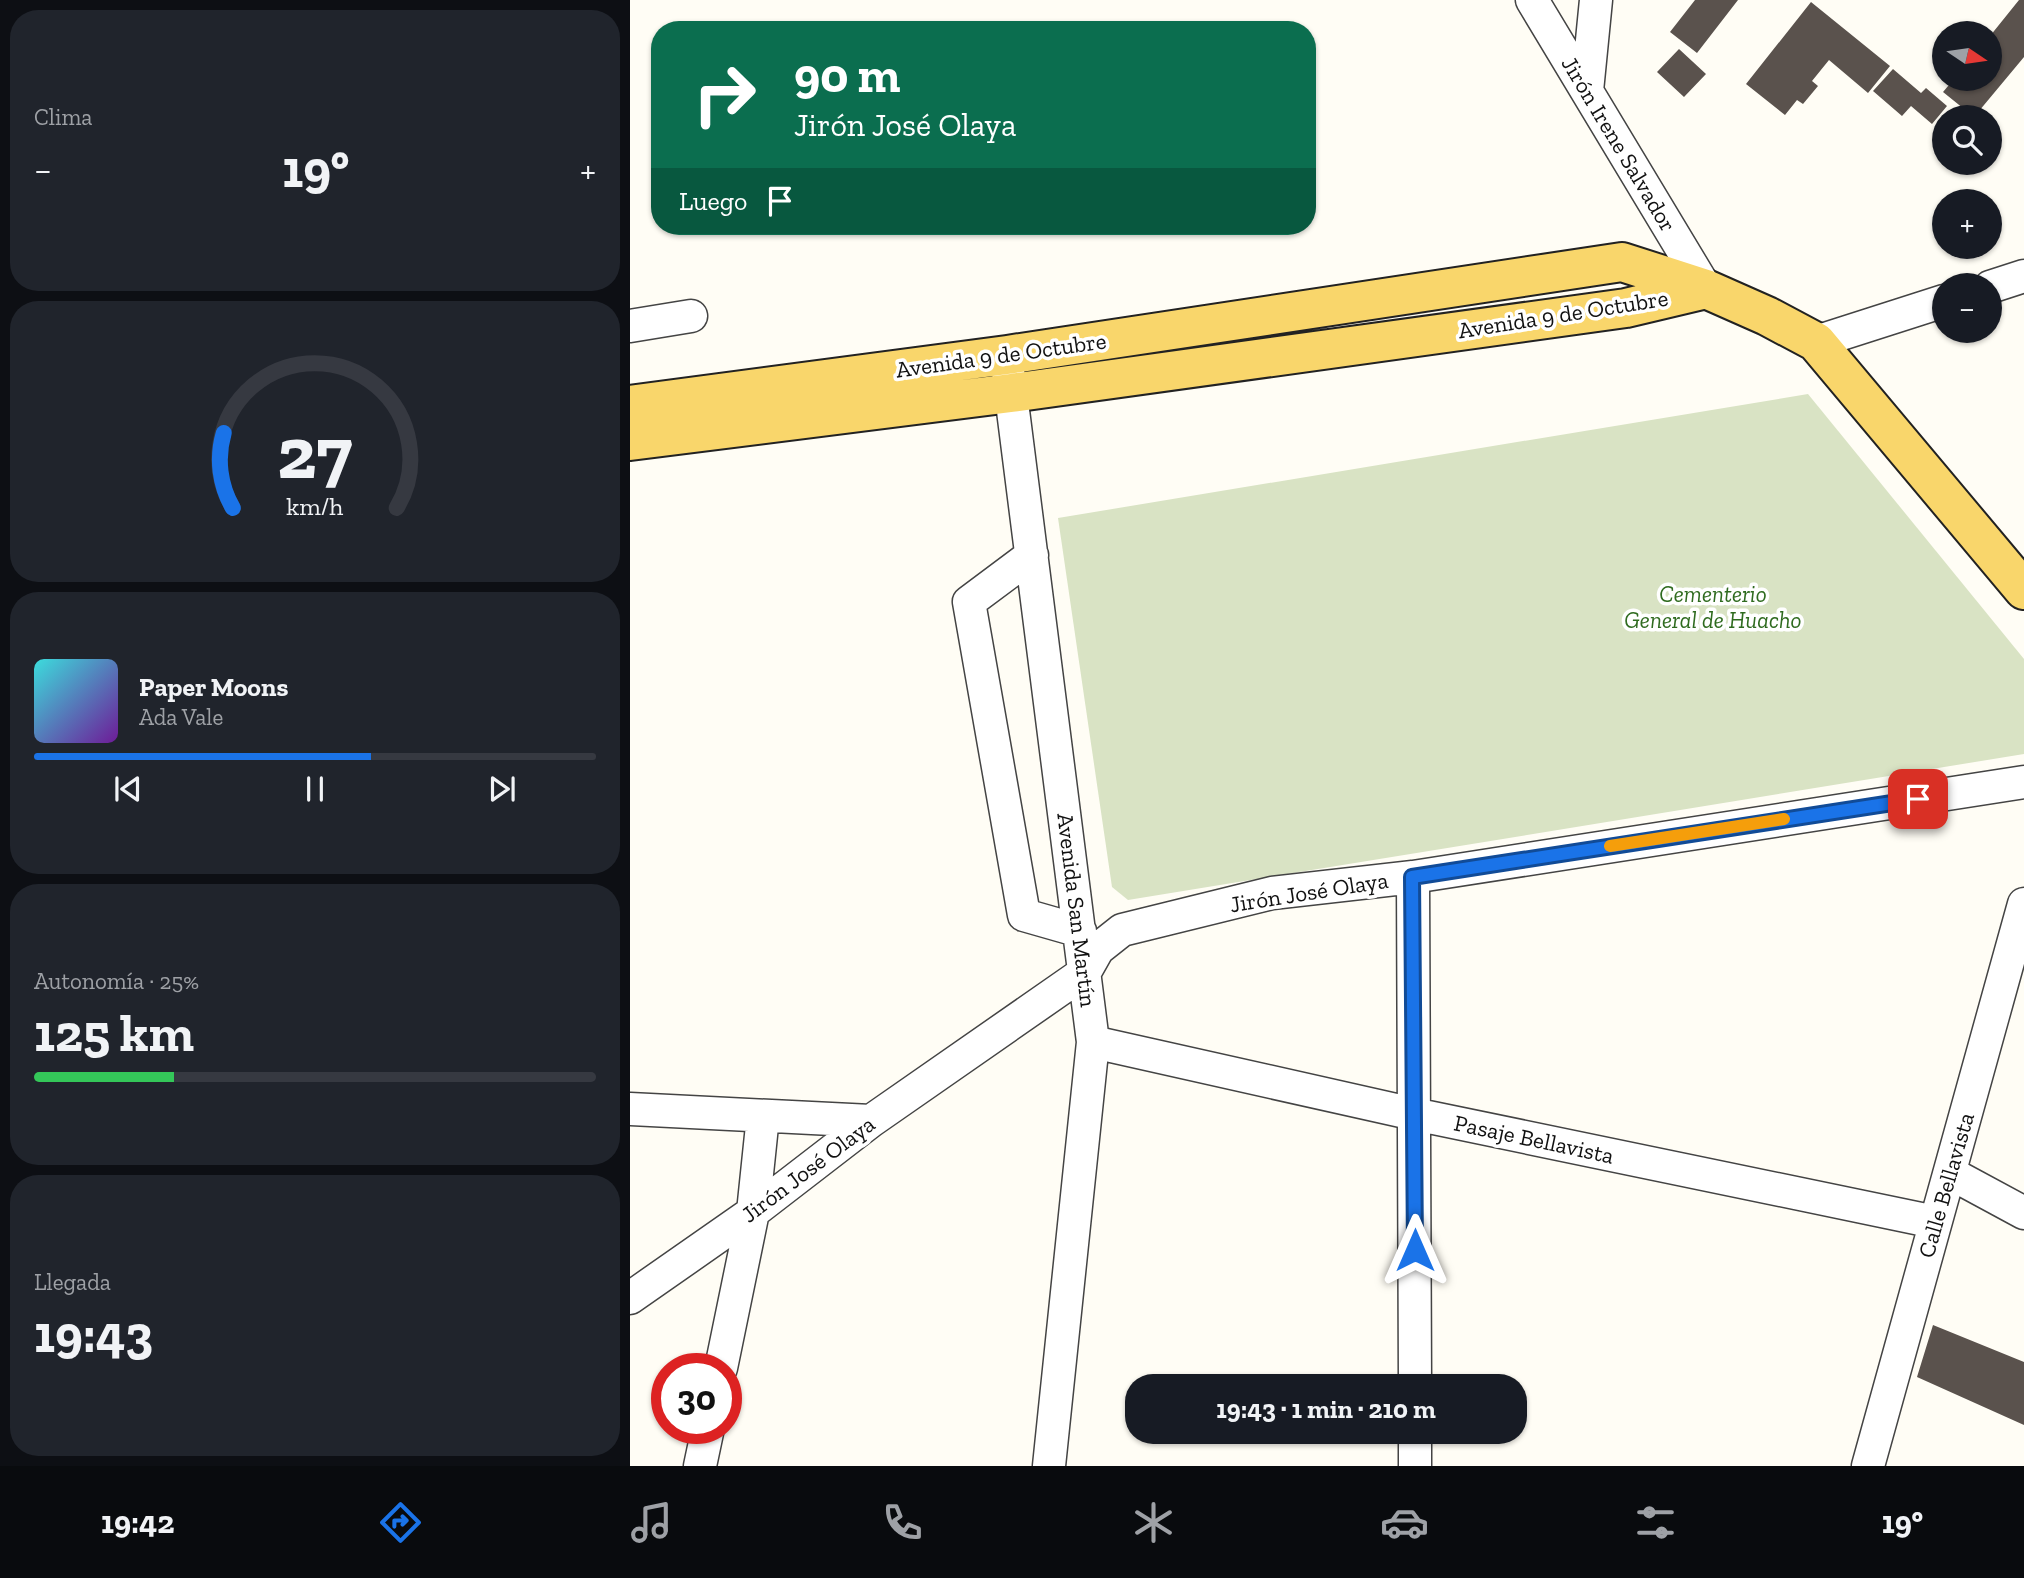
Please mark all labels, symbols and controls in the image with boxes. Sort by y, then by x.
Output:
north arrow [1932,21,2002,91]
map controls [1932,21,2002,343]
text: 90 m [794,46,901,105]
icon: right [679,49,770,140]
street label: Jirón Irene Salvador [1556,51,1682,237]
text: Clima [34,103,92,131]
button: search [1932,105,2002,175]
text: Jirón José Olaya [794,106,1016,144]
text: 19° [282,138,349,200]
text: − [34,147,52,193]
text: + [580,147,596,193]
icon: arrive [761,182,799,220]
text: Luego [679,185,747,217]
button: + [1932,189,2002,259]
button: − [1932,273,2002,343]
street label: Avenida 9 de Octubre [1456,284,1670,344]
street label: Avenida 9 de Octubre [894,326,1108,384]
text: 27 [277,409,353,497]
text: km/h [286,491,344,521]
park label: Cementerio General de Huacho [1624,580,1802,634]
text: Paper Moons [139,671,288,703]
text: Ada Vale [139,703,223,731]
pin [1888,769,1948,829]
icon: previous [109,770,147,808]
icon: pause [296,770,334,808]
icon: next [483,770,521,808]
icon: arrive [1899,780,1937,818]
street label: Avenida San Martín [1051,811,1103,1009]
street label: Jirón José Olaya [1228,866,1390,918]
text: Autonomía · 25% [34,967,199,995]
text: 125 km [34,1002,194,1064]
street label: Pasaje Bellavista [1452,1108,1616,1170]
street label: Calle Bellavista [1912,1109,1980,1261]
street label: Jirón José Olaya [736,1110,880,1228]
position arrow [1378,1213,1452,1287]
text: Llegada [34,1268,111,1296]
text: 19:43 [34,1303,153,1365]
speed limit sign: 30 [651,1353,742,1444]
text: 19:43 · 1 min · 210 m [1216,1393,1436,1425]
icon: directions [376,1498,425,1547]
icon: music [627,1498,676,1547]
icon: phone [878,1498,927,1547]
icon: climate [1129,1498,1178,1547]
icon: car [1380,1498,1429,1547]
icon: filters [1631,1498,1680,1547]
text: 19:42 [101,1503,174,1541]
text: 19° [1882,1503,1923,1541]

